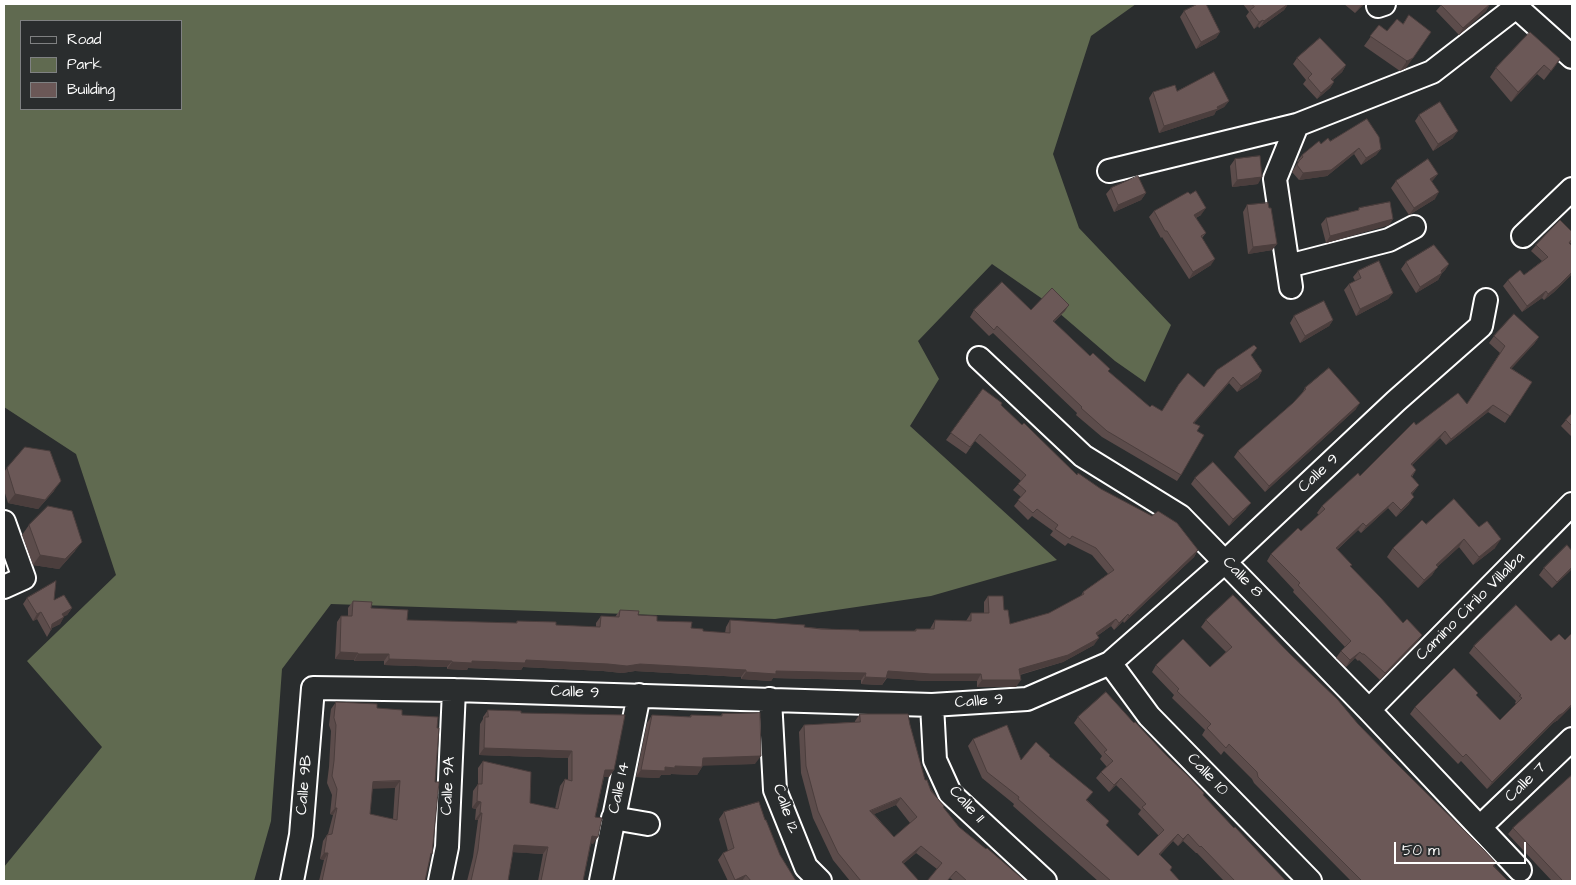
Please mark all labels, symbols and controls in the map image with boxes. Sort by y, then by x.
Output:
legend [20,20,182,110]
text: Road [67,29,101,50]
text: Park [67,54,102,75]
text: Building [67,79,115,100]
street label: Calle 9 [1295,450,1343,498]
street label: Camino Cirilo Villalba [1413,549,1529,665]
street label: Calle 8 [1218,553,1266,603]
street label: Calle 9 [550,683,600,703]
street label: Calle 9 [954,691,1004,713]
street label: Calle 10 [1182,750,1232,800]
street label: Calle 9B [293,754,317,816]
street label: Calle 9A [438,756,460,816]
street label: Calle 7 [1502,759,1550,807]
street label: Calle 14 [605,760,635,816]
street label: Calle 12 [768,782,802,836]
street label: Calle 11 [944,782,988,828]
scale bar [1396,832,1528,864]
text: 50 m [1402,840,1440,861]

